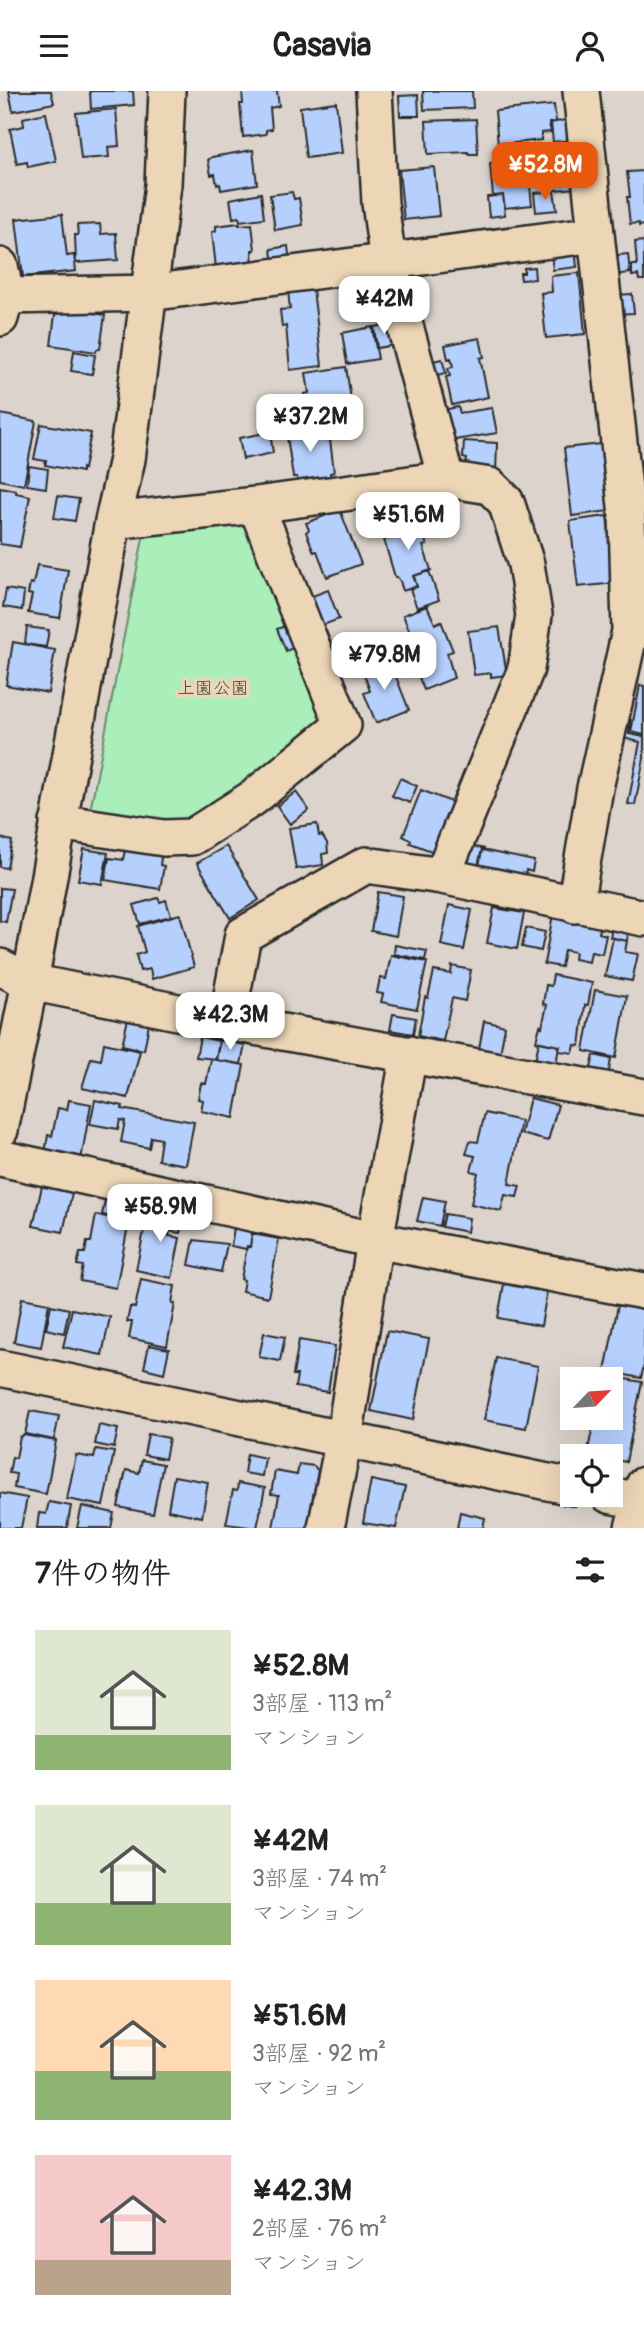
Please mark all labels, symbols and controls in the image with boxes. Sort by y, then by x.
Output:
text: Casavia [273,26,371,66]
icon: menu [35,27,73,65]
icon: person [571,27,609,65]
pin: ¥52.8M [488,143,602,202]
text: ¥52.8M [508,150,582,179]
pin: ¥42M [343,277,425,336]
text: ¥42M [355,284,413,313]
pin: ¥37.2M [253,395,367,454]
text: ¥37.2M [272,402,348,431]
pin: ¥51.6M [351,493,465,552]
text: ¥51.6M [372,500,444,529]
pin: ¥79.8M [327,633,441,692]
text: ¥79.8M [347,640,421,669]
park label: 上園公園 [177,677,249,700]
pin: ¥42.3M [173,993,287,1052]
text: ¥42.3M [192,1000,268,1029]
pin: ¥58.9M [103,1185,217,1244]
text: ¥58.9M [123,1192,197,1221]
north arrow [560,1367,623,1430]
map controls [560,1367,623,1507]
button: locate [560,1444,623,1507]
icon: filters [571,1551,609,1589]
text: 7件の物件 [35,1555,171,1592]
text: ¥52.8M [252,1647,349,1684]
icon: home [91,1658,175,1742]
text: 3部屋 · 113 m² [252,1689,392,1718]
text: マンション [252,1723,366,1752]
text: ¥42M [252,1822,329,1859]
icon: home [91,1833,175,1917]
text: 3部屋 · 74 m² [252,1864,387,1893]
text: マンション [252,1898,366,1927]
text: ¥51.6M [252,1997,346,2034]
icon: home [91,2008,175,2092]
text: 3部屋 · 92 m² [252,2039,386,2068]
text: マンション [252,2073,366,2102]
text: ¥42.3M [252,2172,352,2209]
icon: home [91,2183,175,2267]
text: 2部屋 · 76 m² [252,2214,387,2243]
text: マンション [252,2248,366,2277]

